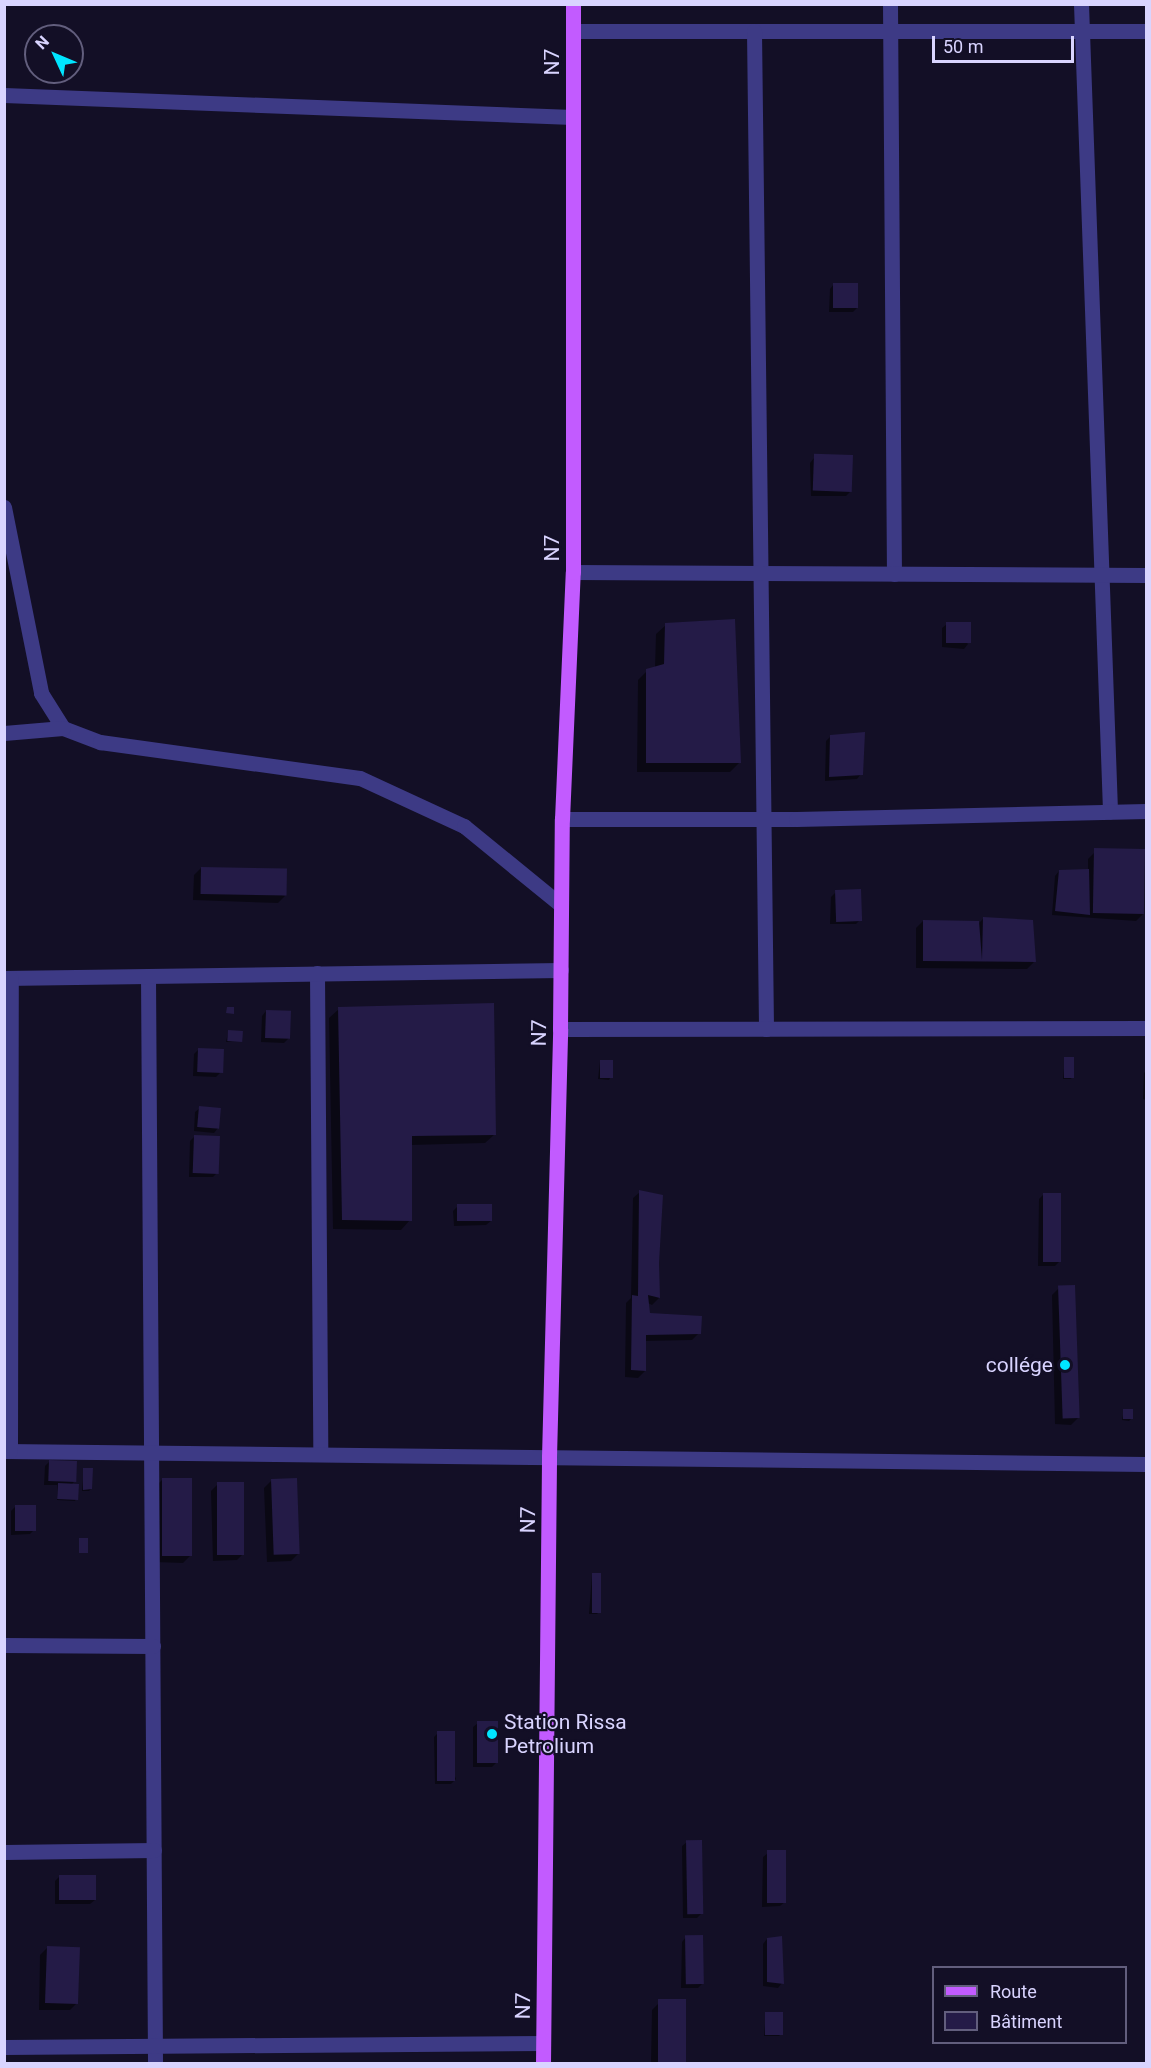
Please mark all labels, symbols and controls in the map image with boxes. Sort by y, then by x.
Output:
north arrow [24,24,84,84]
scale bar [935,24,1078,62]
text: N [31,32,53,53]
text: 50 m [943,36,983,57]
street label: N7 [539,49,565,75]
street label: N7 [539,535,565,561]
street label: N7 [526,1019,552,1047]
place label: collége [986,1352,1053,1378]
marker: collége [1058,1358,1072,1372]
street label: N7 [515,1506,541,1534]
place label: Station Rissa Petrolium [504,1709,627,1759]
marker: Station Rissa Petrolium [485,1727,499,1741]
legend [932,1966,1127,2044]
text: Route [990,1981,1037,2002]
street label: N7 [510,1992,536,2020]
text: Bâtiment [990,2011,1062,2032]

